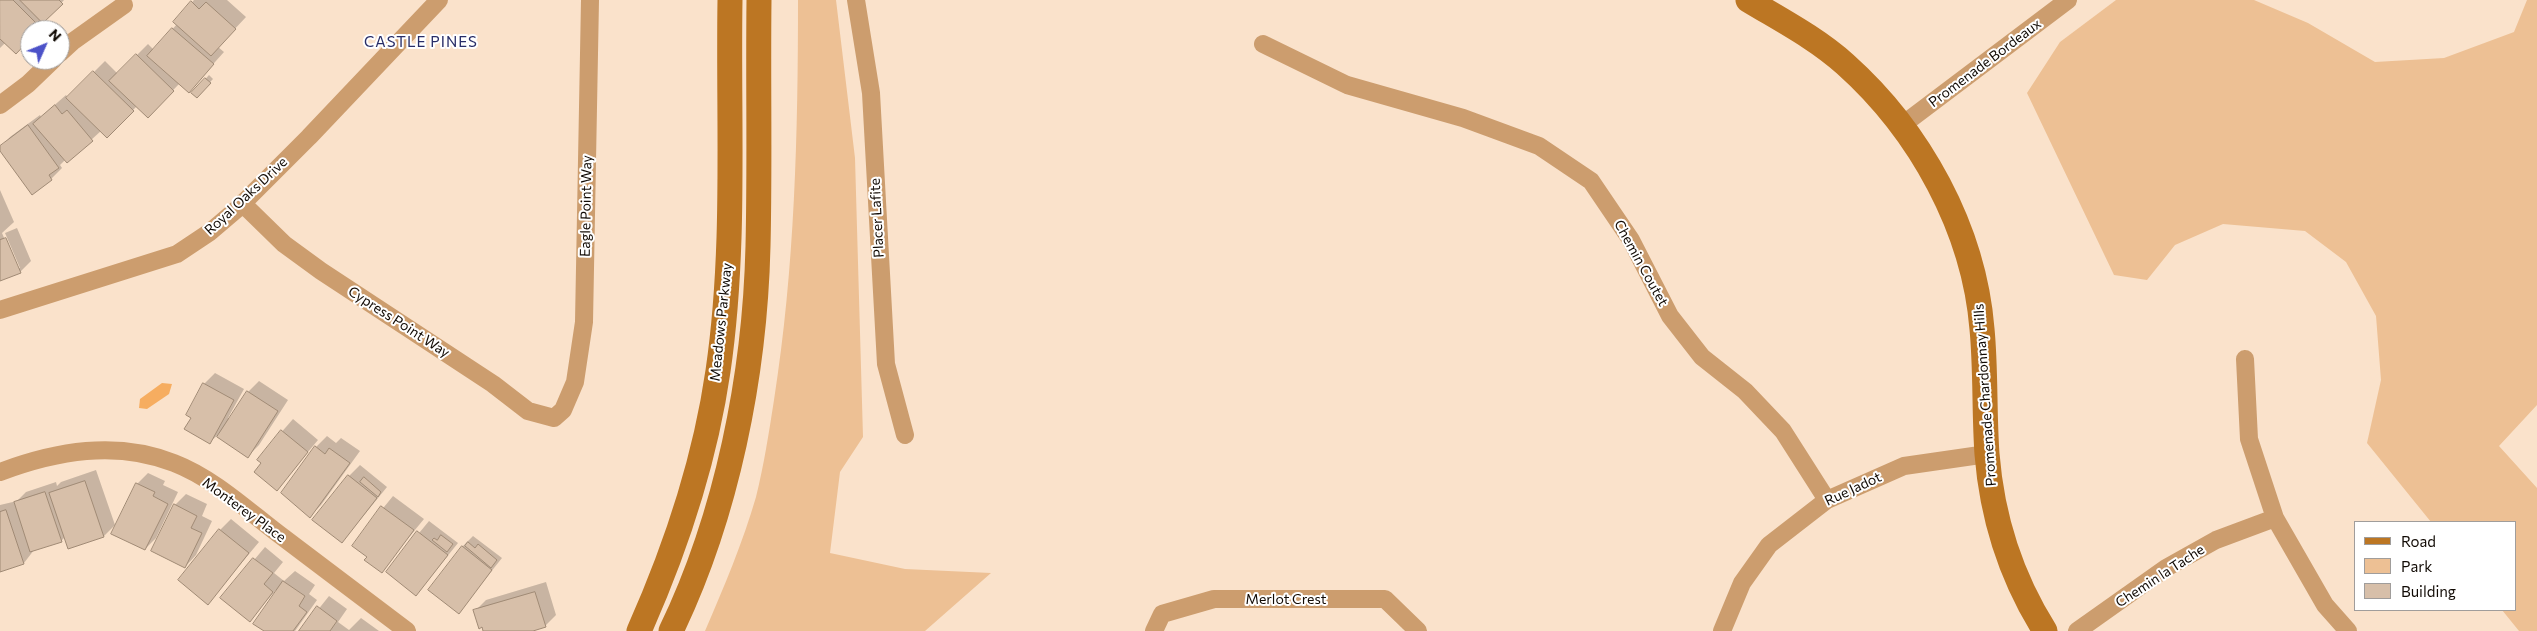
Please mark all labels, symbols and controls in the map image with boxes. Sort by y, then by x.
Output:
street label: Promenade Bordeaux [1925,15,2045,111]
north arrow [20,20,70,70]
text: N [46,25,65,45]
district label: CASTLE PINES [363,33,479,51]
street label: Royal Oaks Drive [201,153,291,239]
street label: Eagle Point Way [577,155,595,257]
street label: Placer Lafite [867,178,887,258]
street label: Chemin Coutet [1610,217,1672,309]
street label: Meadows Parkway [706,262,736,382]
street label: Cypress Point Way [345,283,453,361]
street label: Promenade Chardonnay Hills [1970,303,2000,487]
street label: Rue Jadot [1822,469,1884,509]
street label: Monterey Place [199,474,289,546]
legend [2354,521,2517,611]
text: Road [2401,532,2436,550]
street label: Chemin la Tache [2112,541,2208,611]
text: Park [2401,557,2432,575]
text: Building [2401,582,2456,600]
street label: Merlot Crest [1246,591,1326,607]

